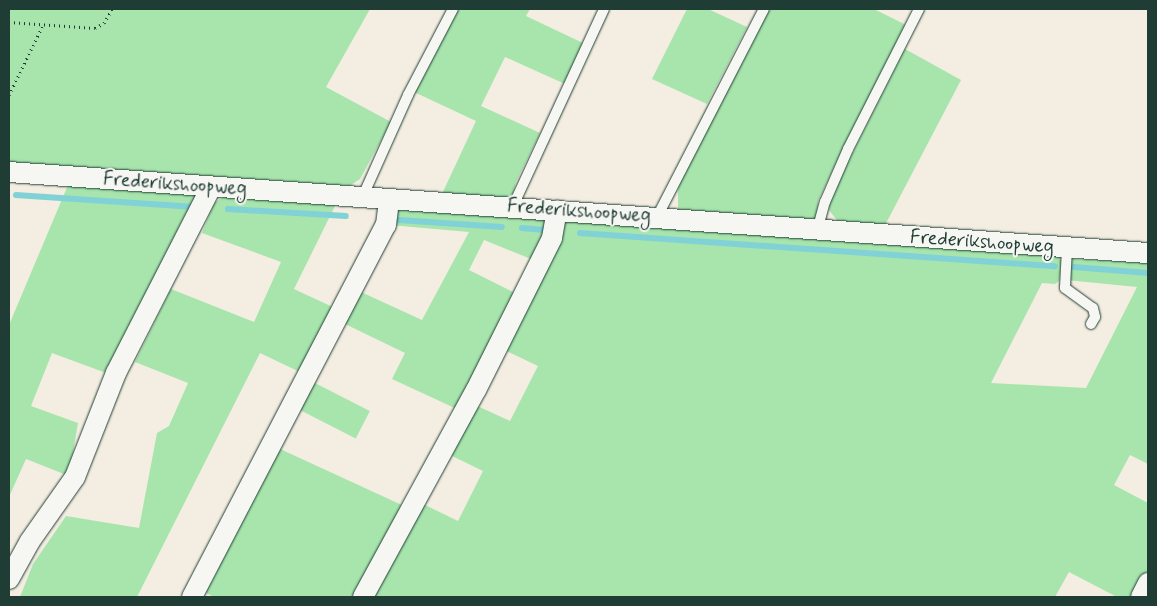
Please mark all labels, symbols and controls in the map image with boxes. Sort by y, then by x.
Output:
street label: Frederikshoopweg [102,167,248,201]
street label: Frederikshoopweg [506,194,652,228]
street label: Frederikshoopweg [909,225,1055,259]

